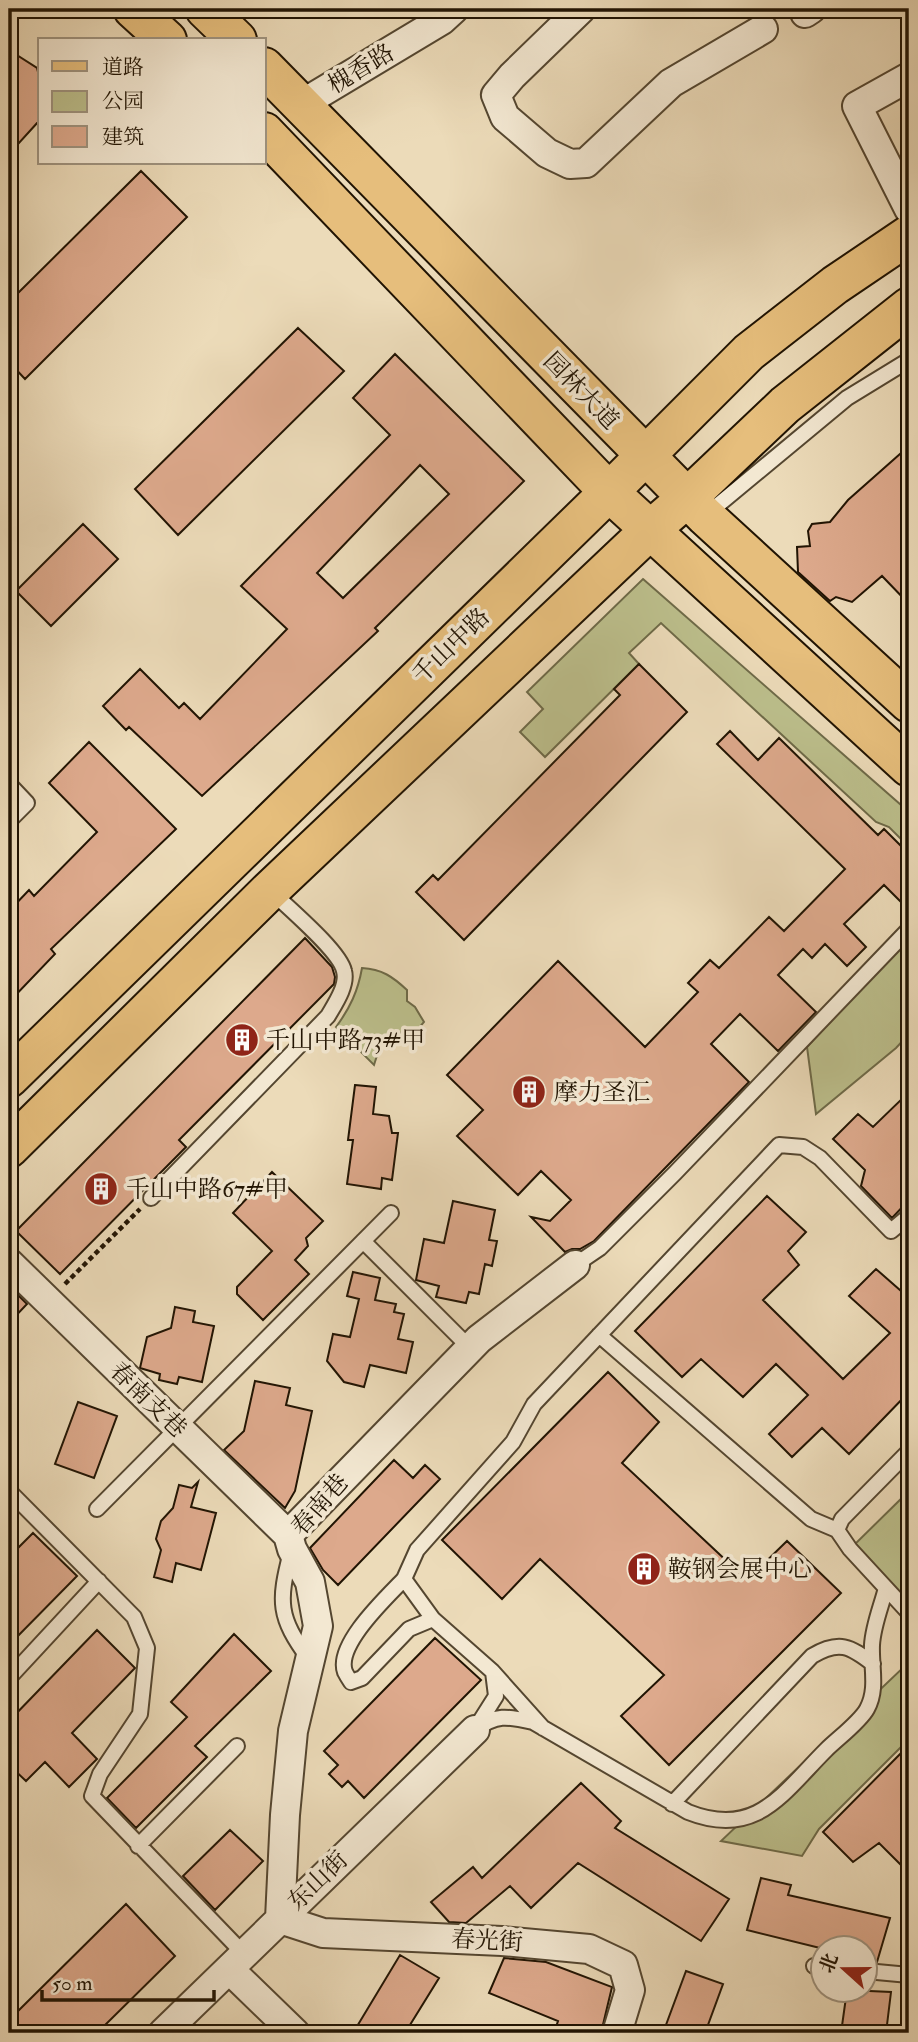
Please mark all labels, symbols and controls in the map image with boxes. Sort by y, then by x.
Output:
street label: 槐香路 [322,37,400,101]
legend [38,38,266,164]
text: 道路 [102,54,144,81]
text: 公园 [102,88,144,115]
text: 建筑 [102,124,144,151]
street label: 园林大道 [537,346,625,436]
street label: 千山中路 [406,602,496,690]
building icon: 千山中路73#甲 [223,1021,261,1059]
place label: 千山中路73#甲 [266,1025,425,1056]
building icon: 摩力圣汇 [510,1073,548,1111]
place label: 摩力圣汇 [554,1077,650,1108]
building icon: 千山中路67#甲 [82,1170,120,1208]
place label: 千山中路67#甲 [126,1174,288,1205]
street label: 春南支巷 [103,1356,193,1444]
street label: 春南巷 [285,1468,355,1542]
building icon: 鞍钢会展中心 [625,1550,663,1588]
place label: 鞍钢会展中心 [668,1554,812,1585]
street label: 东山街 [281,1845,355,1917]
street label: 春光街 [450,1924,524,1958]
north arrow [810,1934,880,2004]
text: 北 [814,1950,844,1976]
scale bar [42,1958,214,2002]
text: 50 m [52,1970,93,1997]

